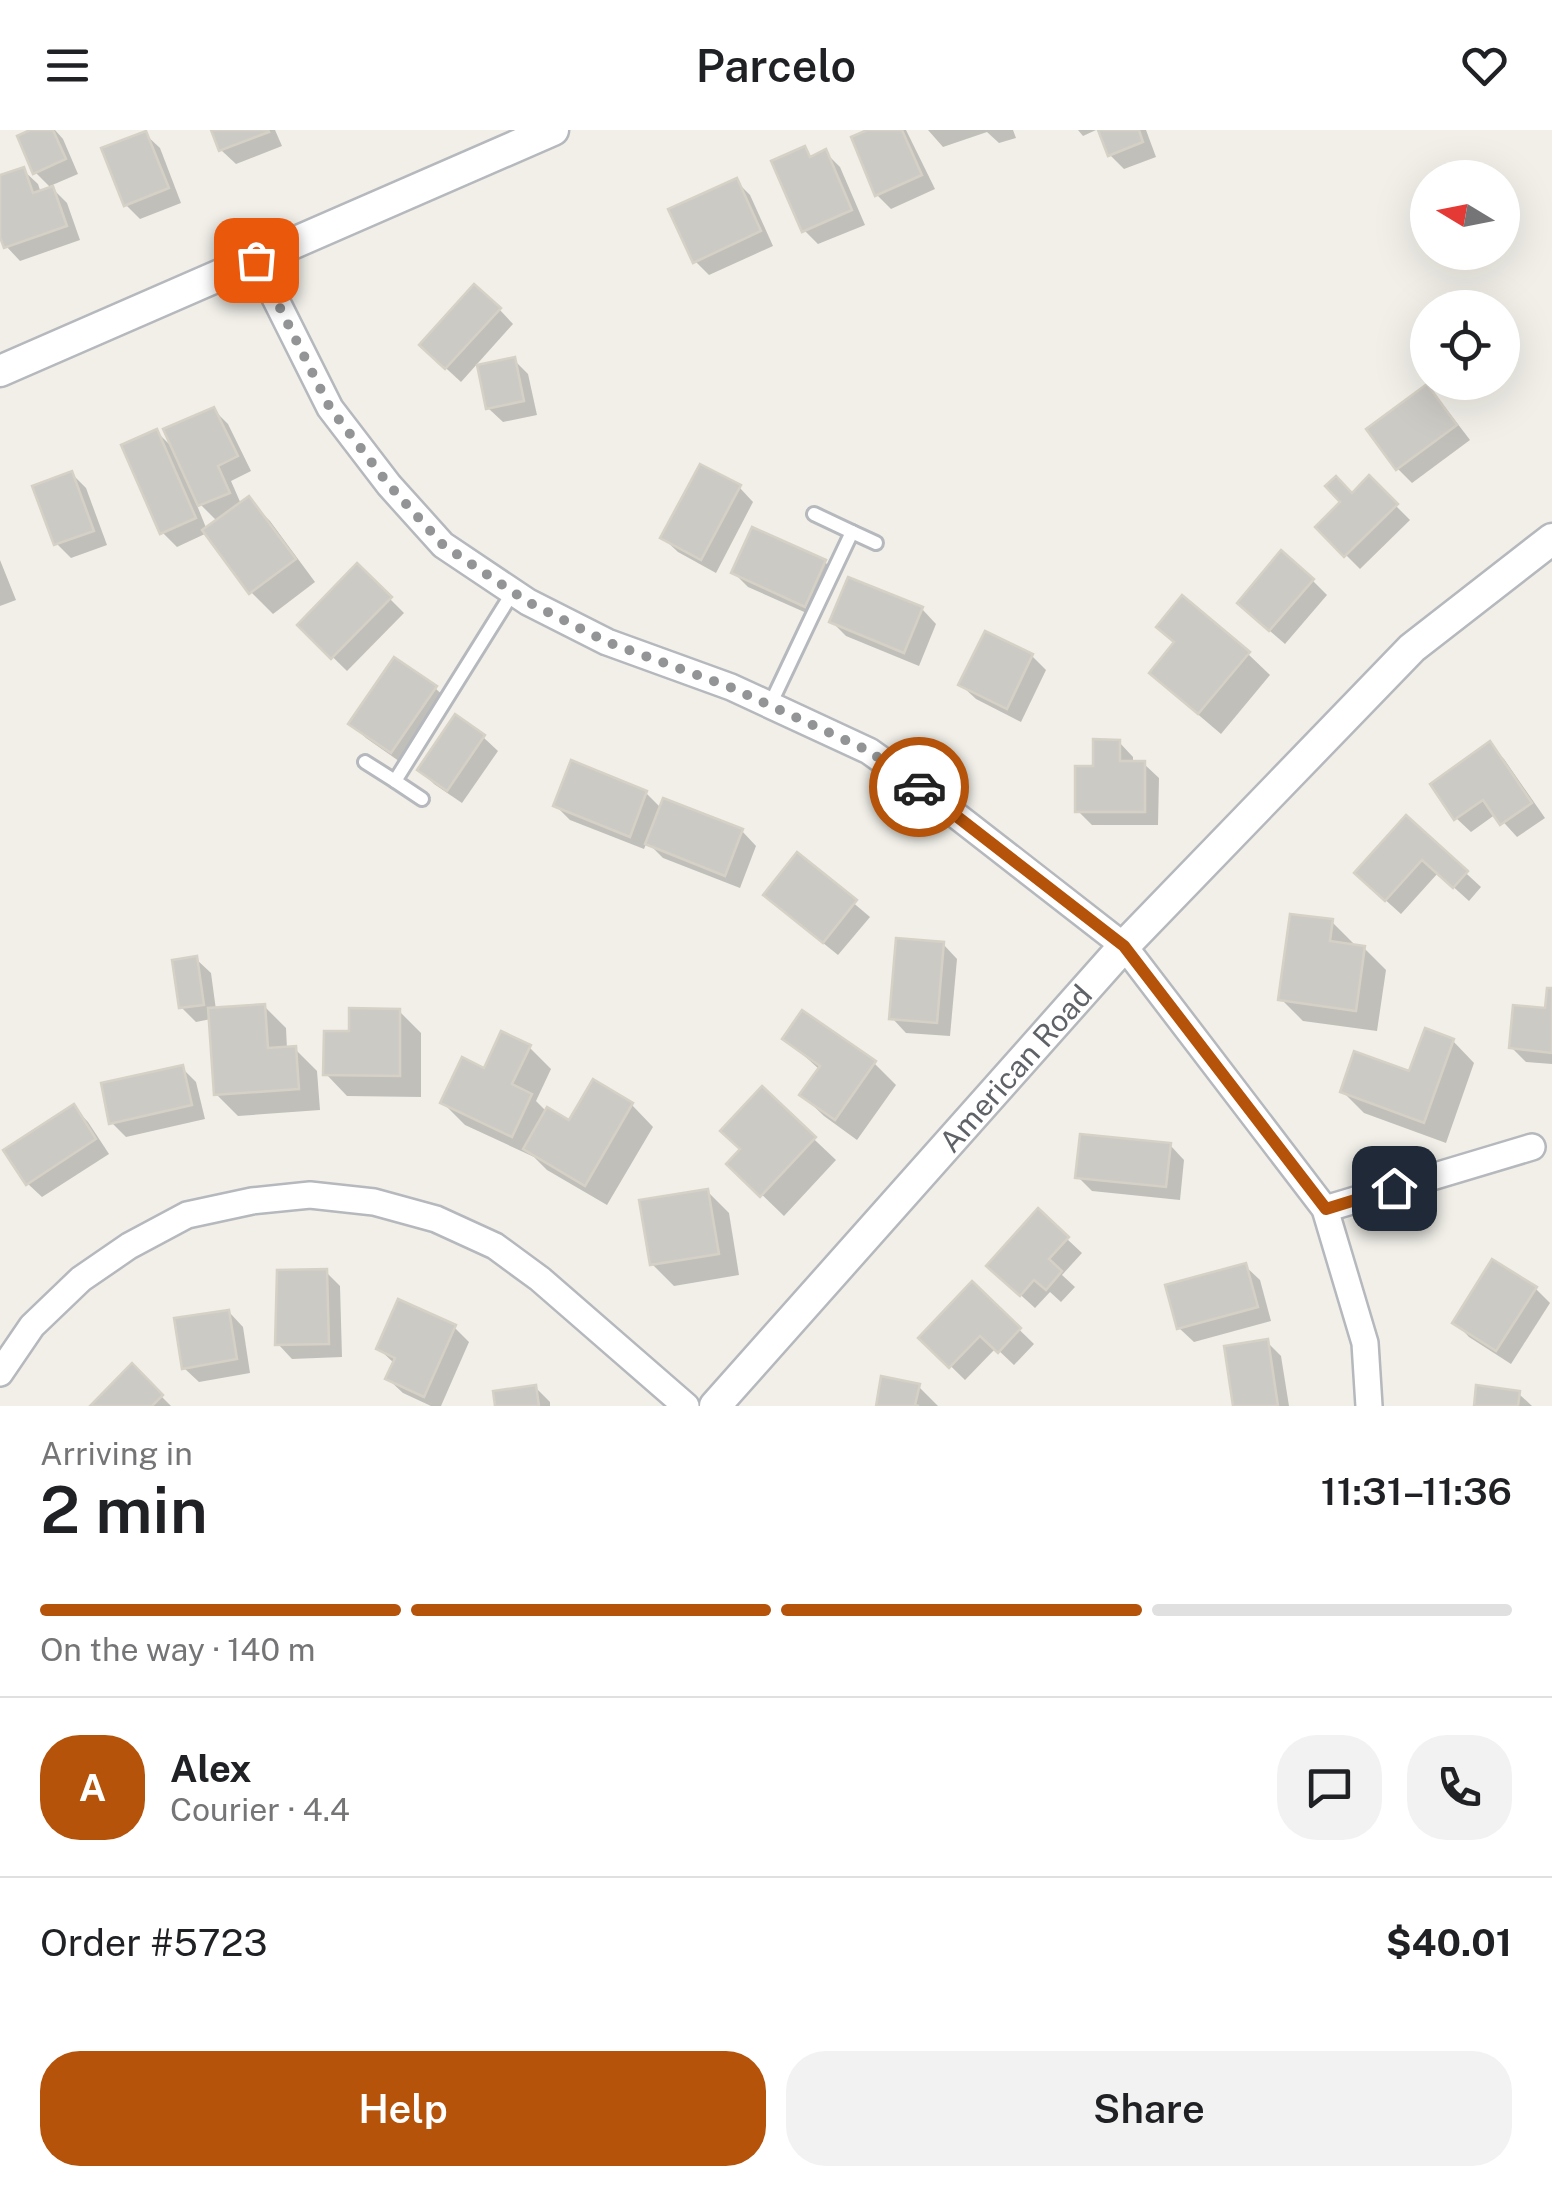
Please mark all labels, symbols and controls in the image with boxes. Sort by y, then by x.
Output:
icon: menu [40,38,95,93]
icon: heart [1457,38,1512,93]
text: Parcelo [696,39,856,92]
north arrow [1410,160,1520,270]
map controls [1410,160,1520,400]
pin [214,218,299,303]
icon: bag [229,233,284,288]
button: locate [1410,290,1520,400]
courier [869,737,969,837]
icon: car [892,760,947,815]
street label: American Road [932,977,1099,1159]
pin [1352,1146,1437,1231]
icon: home [1367,1161,1422,1216]
text: Arriving in [40,1435,193,1472]
text: 11:31–11:36 [1321,1469,1512,1514]
text: 2 min [40,1471,208,1548]
text: On the way · 140 m [40,1631,316,1668]
button: chat [1277,1735,1382,1840]
button: phone [1407,1735,1512,1840]
text: Alex [170,1746,252,1791]
text: A [79,1765,106,1810]
text: Courier · 4.4 [170,1791,350,1828]
text: Order #5723 [40,1920,267,1965]
text: $40.01 [1386,1920,1512,1965]
button: Help [40,2051,766,2166]
button: Share [786,2051,1512,2166]

